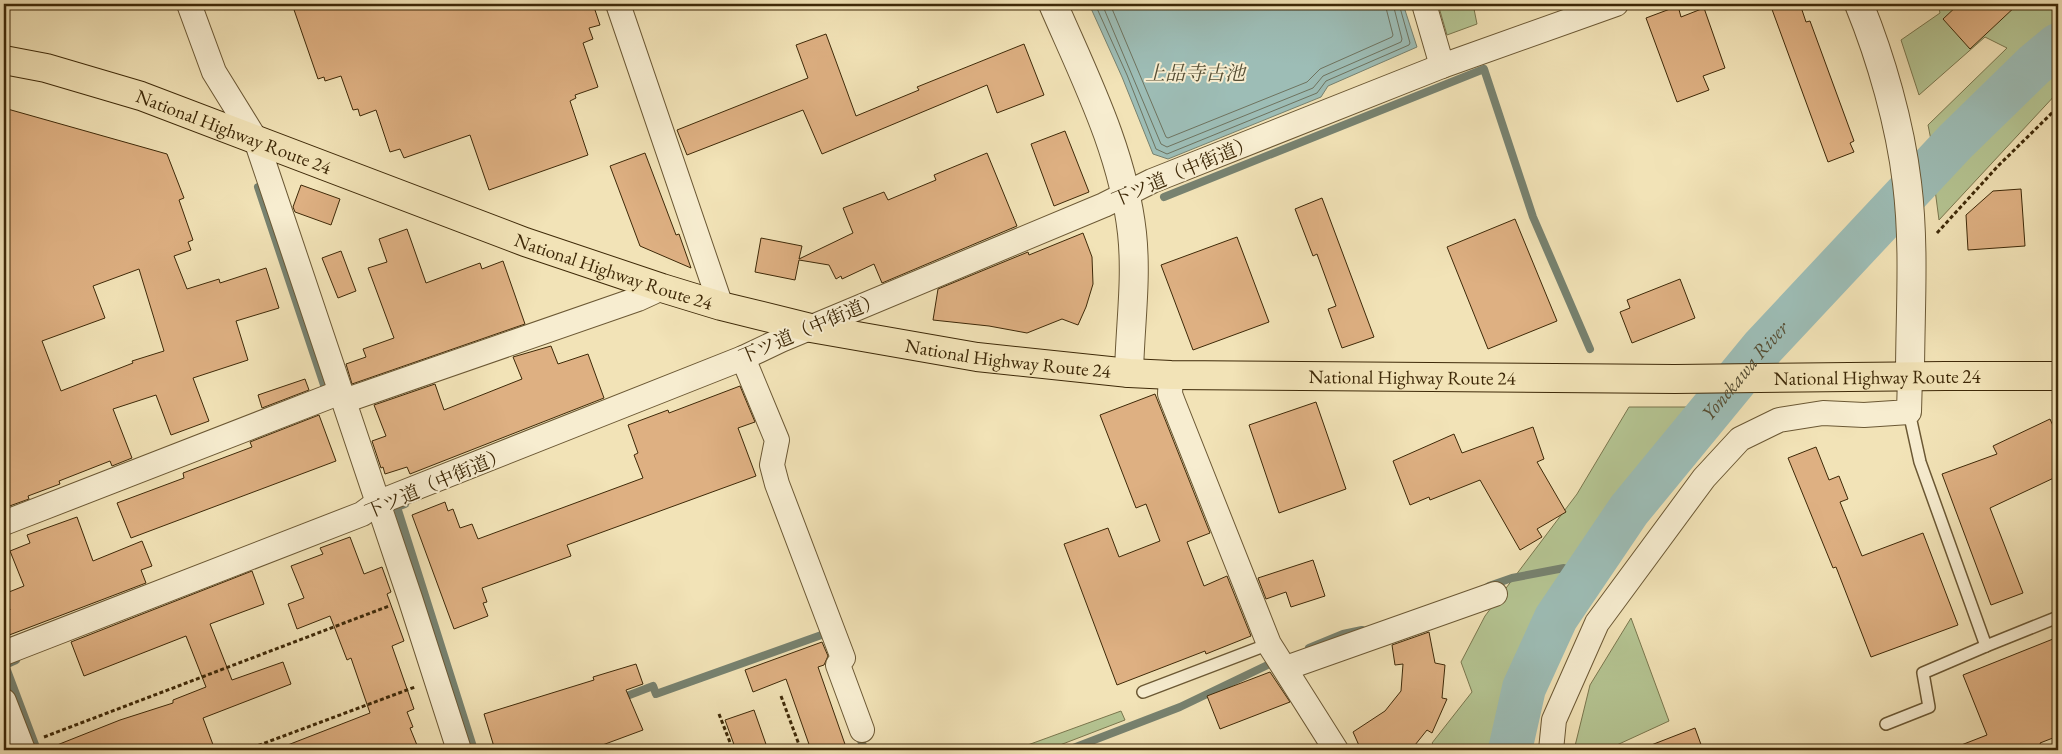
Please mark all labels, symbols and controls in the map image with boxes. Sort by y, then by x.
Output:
water label: 上品寺古池 [1145,60,1247,86]
street label: National Highway Route 24 [133,83,336,180]
street label: 下ツ道（中街道） [1108,130,1258,212]
street label: National Highway Route 24 [511,227,717,315]
street label: 下ツ道（中街道） [735,287,885,369]
water label: Yonekawa River [1695,314,1795,426]
street label: National Highway Route 24 [903,332,1113,384]
street label: National Highway Route 24 [1773,363,1981,390]
street label: National Highway Route 24 [1309,364,1517,390]
street label: 下ツ道（中街道） [361,442,511,524]

